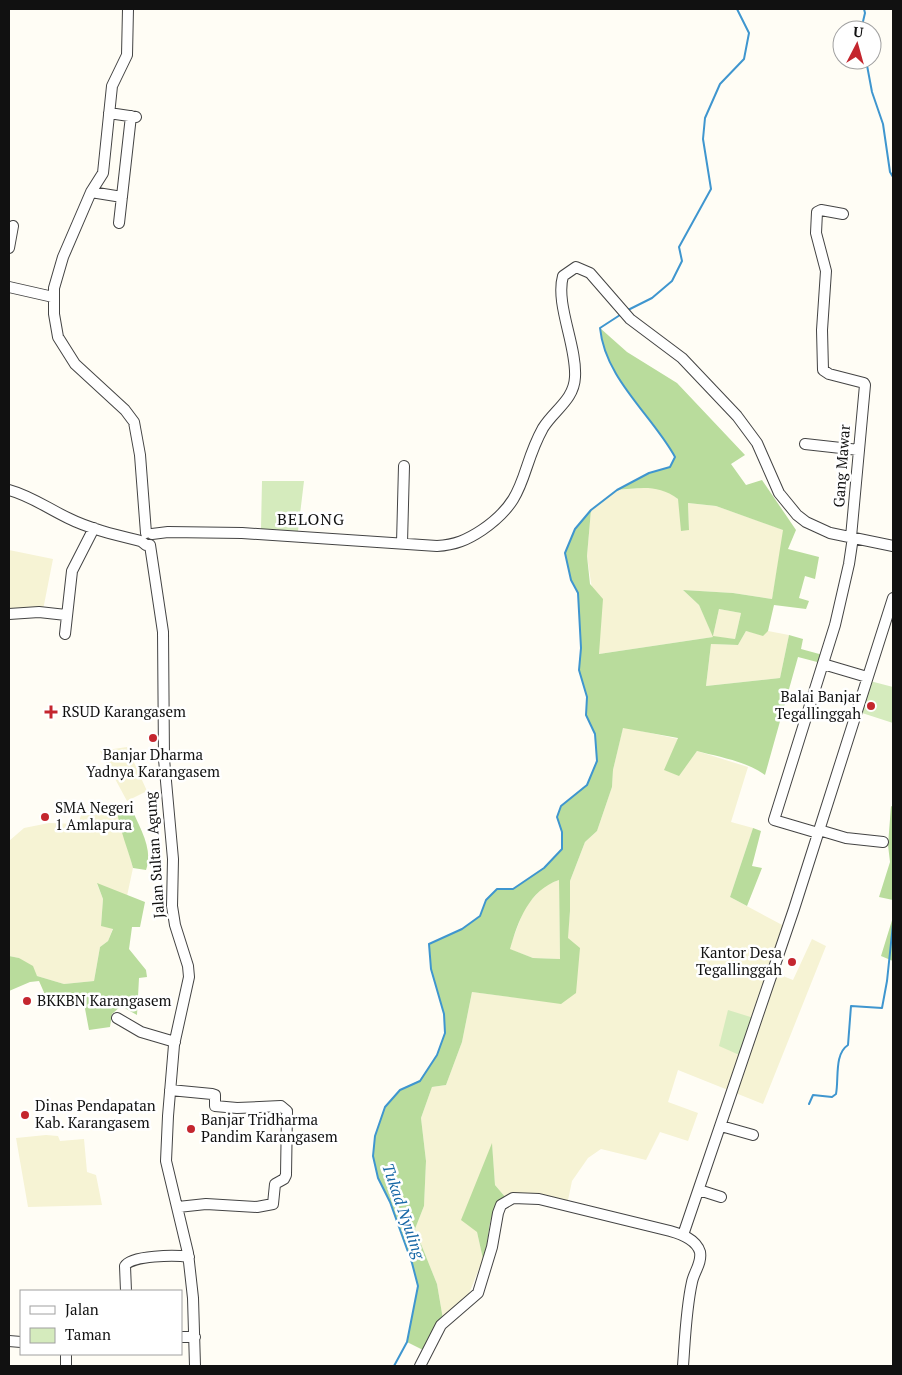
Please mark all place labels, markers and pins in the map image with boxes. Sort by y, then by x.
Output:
place label: Balai Banjar Tegallinggah [775,686,861,723]
marker: Balai Banjar Tegallinggah [865,700,877,712]
place label: RSUD Karangasem [62,701,186,721]
marker: RSUD Karangasem [44,705,58,719]
marker: Banjar Dharma Yadnya Karangasem [147,732,159,744]
place label: Banjar Dharma Yadnya Karangasem [86,744,220,781]
place label: SMA Negeri 1 Amlapura [55,797,134,834]
marker: SMA Negeri 1 Amlapura [39,811,51,823]
place label: Kantor Desa Tegallinggah [696,942,782,979]
marker: Kantor Desa Tegallinggah [786,956,798,968]
place label: BKKBN Karangasem [37,990,171,1010]
marker: BKKBN Karangasem [21,995,33,1007]
place label: Dinas Pendapatan Kab. Karangasem [35,1095,156,1132]
marker: Dinas Pendapatan Kab. Karangasem [19,1109,31,1121]
place label: Banjar Tridharma Pandim Karangasem [201,1109,338,1146]
marker: Banjar Tridharma Pandim Karangasem [185,1123,197,1135]

